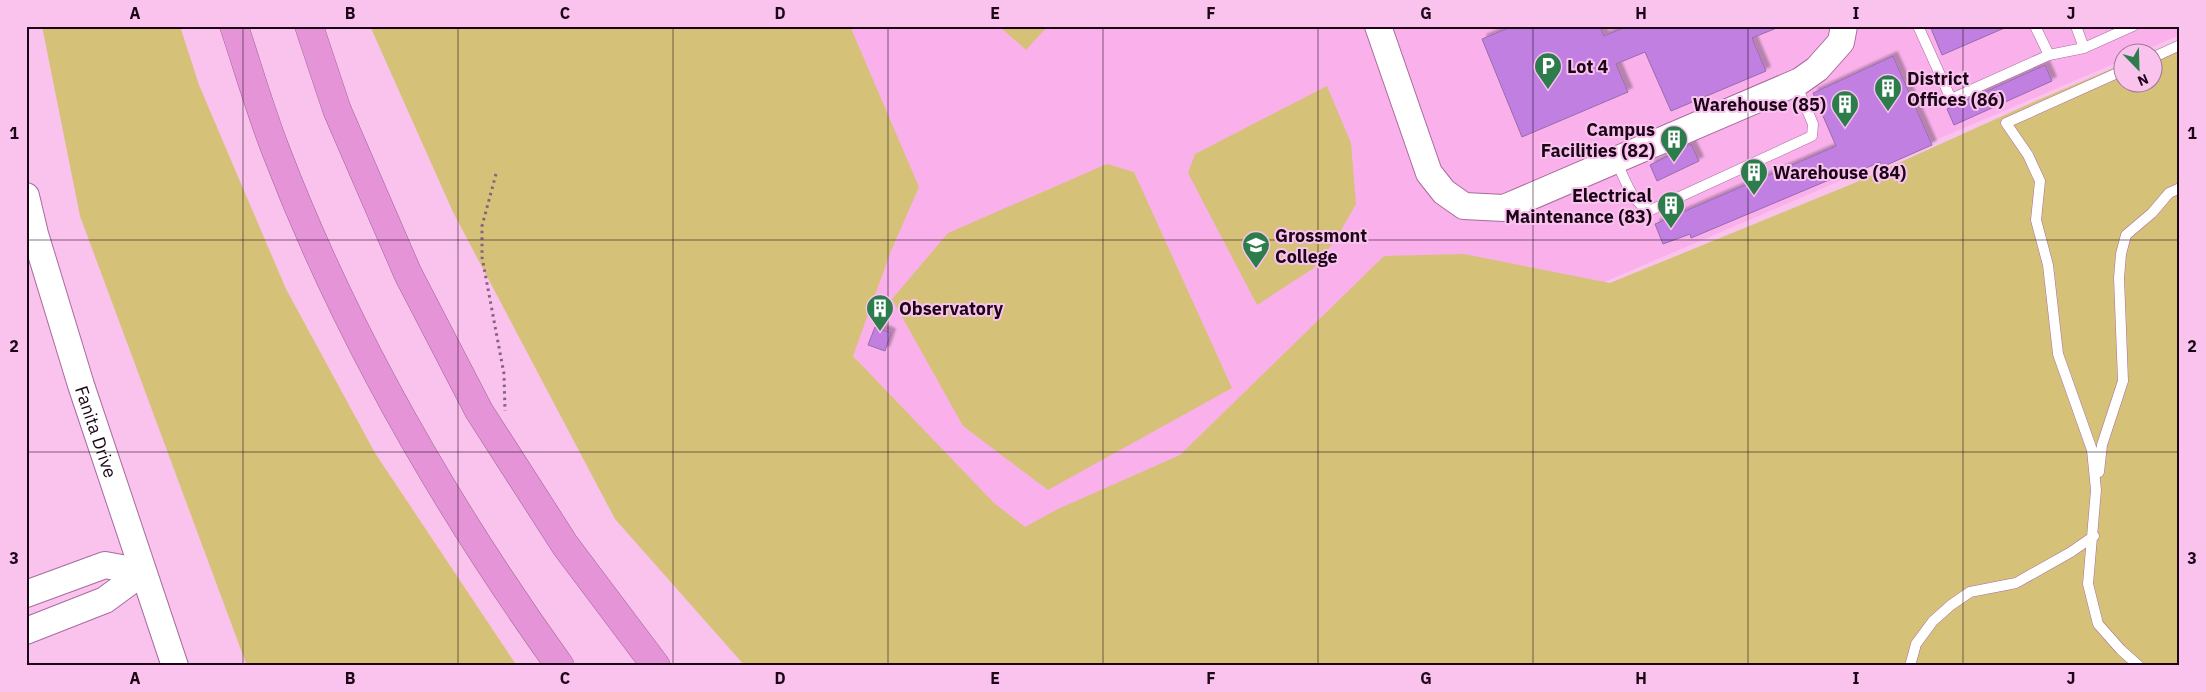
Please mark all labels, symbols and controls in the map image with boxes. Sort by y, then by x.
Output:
text: A [130,3,141,23]
text: B [345,3,356,23]
text: C [560,3,570,23]
text: D [774,3,786,23]
text: E [990,3,1000,23]
text: F [1206,3,1216,23]
text: G [1420,3,1432,23]
text: H [1635,3,1647,23]
text: I [1853,3,1860,23]
text: J [2067,3,2075,23]
north arrow [2114,42,2164,92]
parking icon: Lot 4 [1533,51,1563,90]
place label: Lot 4 [1567,55,1609,78]
place label: District Offices (86) [1907,67,2005,111]
text: N [2135,70,2151,90]
building icon: District Offices (86) [1873,73,1903,112]
building icon: Warehouse (85) [1830,89,1860,128]
place label: Warehouse (85) [1693,93,1826,116]
place label: Campus Facilities (82) [1541,118,1655,162]
text: 1 [9,123,19,143]
text: 1 [2187,123,2197,143]
building icon: Campus Facilities (82) [1659,124,1689,163]
building icon: Warehouse (84) [1739,157,1769,196]
place label: Warehouse (84) [1773,161,1906,184]
place label: Electrical Maintenance (83) [1505,184,1653,228]
building icon: Electrical Maintenance (83) [1656,190,1686,229]
place label: Grossmont College [1275,224,1367,268]
school or university icon: Grossmont College [1241,230,1271,269]
building icon: Observatory [865,293,895,332]
place label: Observatory [899,297,1003,320]
text: 2 [9,336,19,356]
text: 2 [2187,336,2197,356]
street label: Fanita Drive [70,383,123,481]
text: 3 [9,548,19,568]
text: 3 [2187,548,2197,568]
text: A [130,668,141,688]
text: B [345,668,356,688]
text: C [560,668,570,688]
text: D [774,668,786,688]
text: E [990,668,1000,688]
text: F [1206,668,1216,688]
text: G [1420,668,1432,688]
text: H [1635,668,1647,688]
text: I [1853,668,1860,688]
text: J [2067,668,2075,688]

